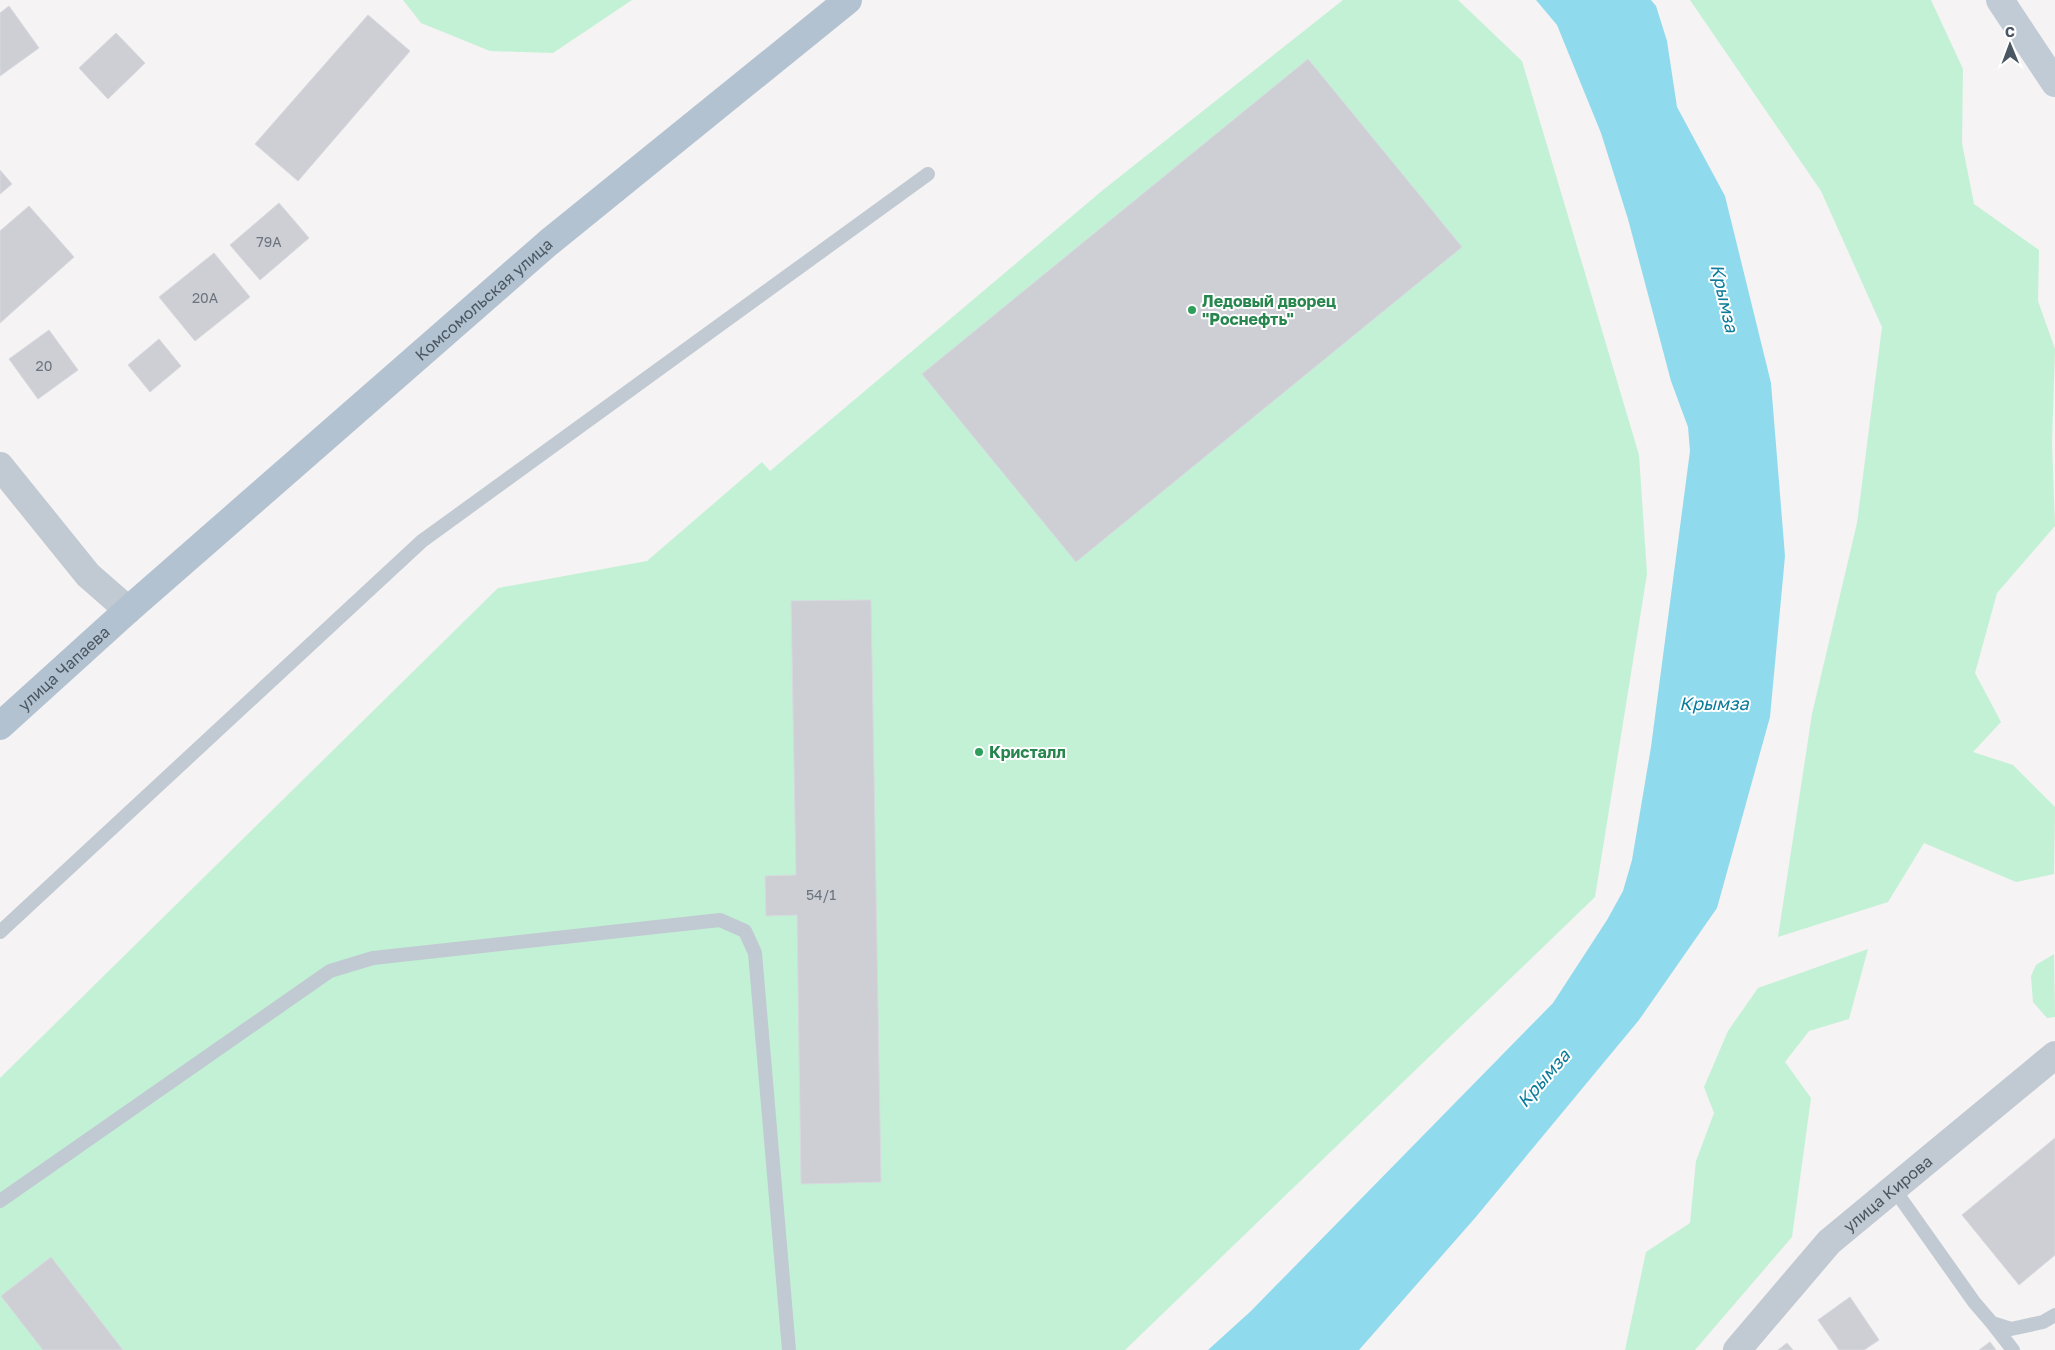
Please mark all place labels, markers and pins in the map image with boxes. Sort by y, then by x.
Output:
place label: Ледовый дворец "Роснефть" [1202,291,1336,329]
marker: Ледовый дворец "Роснефть" [1186,304,1198,316]
place label: Кристалл [989,742,1066,762]
marker: Кристалл [973,746,985,758]

